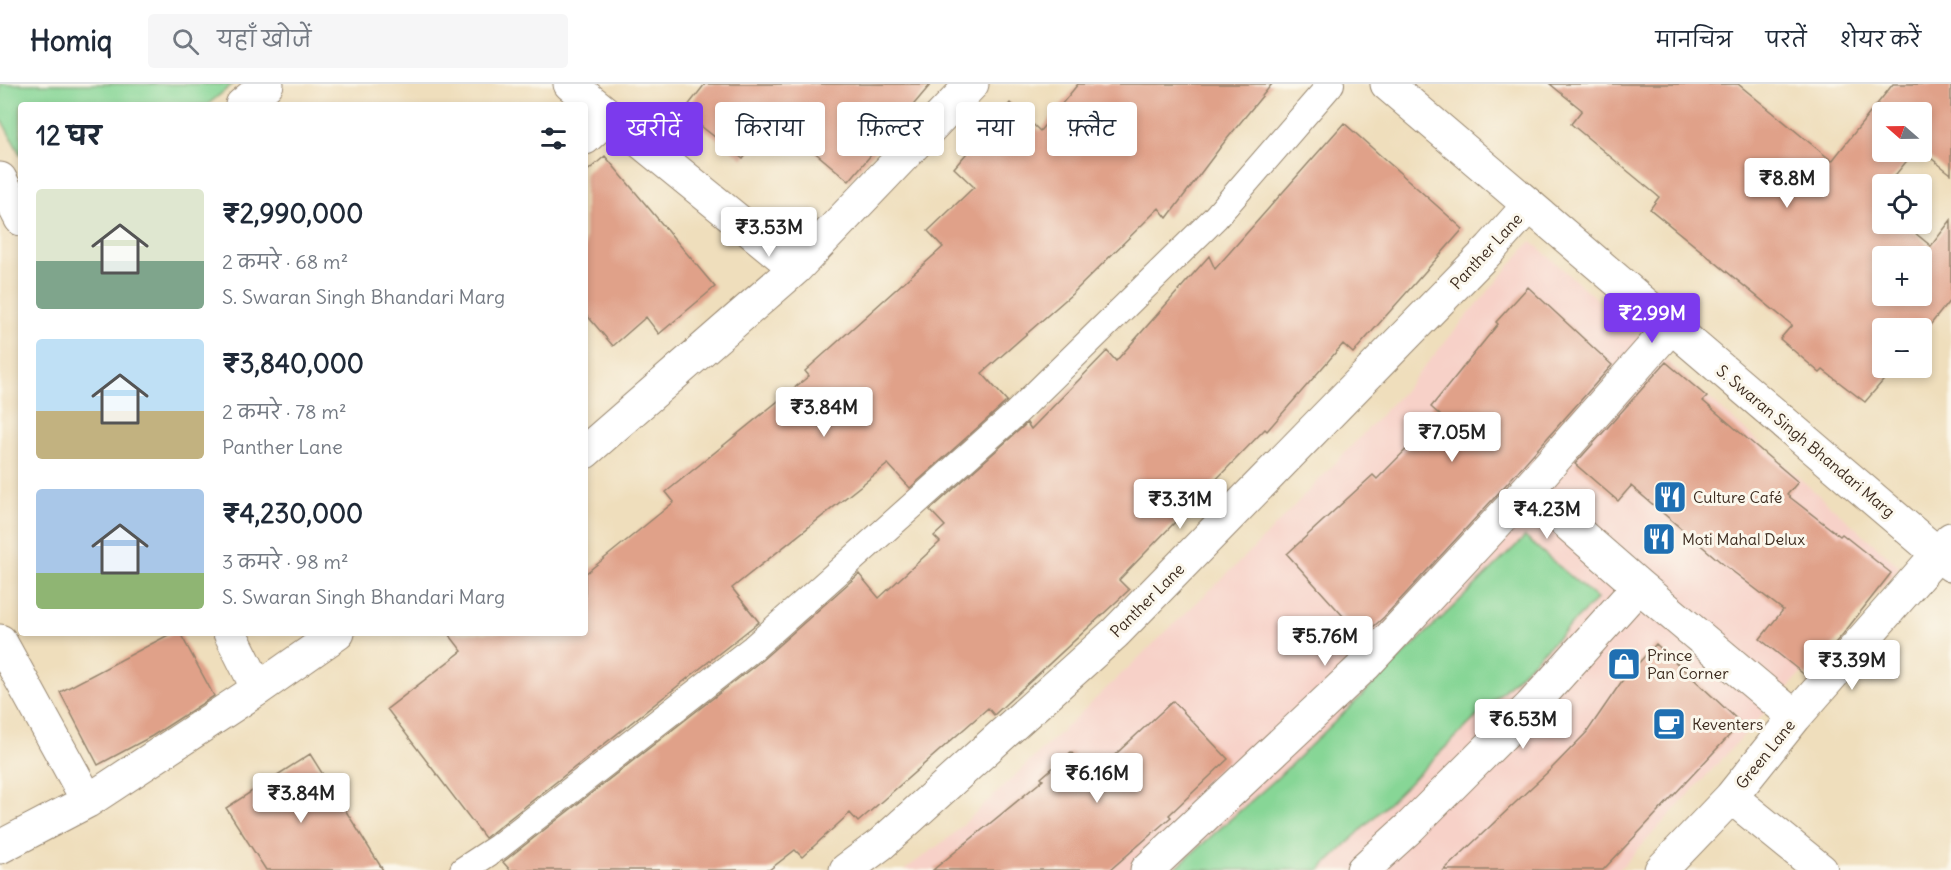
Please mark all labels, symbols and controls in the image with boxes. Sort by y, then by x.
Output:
search box [148,14,568,68]
text: Homiq [30,23,112,59]
icon: search [169,25,202,58]
text: यहाँ खोजें [217,25,311,53]
text: मानचित्र [1655,26,1732,53]
text: परतें [1765,26,1807,53]
text: शेयर करें [1840,26,1921,53]
chip: खरीदें [606,102,703,156]
chip: किराया [715,102,825,156]
chip: फ़िल्टर [837,102,944,156]
chip: नया [956,102,1035,156]
chip: फ़्लैट [1047,102,1137,156]
north arrow [1872,102,1932,162]
map controls [1872,102,1932,378]
text: 12 घर [36,119,101,152]
icon: filters [537,122,570,155]
pin: ₹8.8M [1745,158,1829,209]
text: ₹8.8M [1758,165,1816,190]
button: locate [1872,174,1932,234]
text: ₹2,990,000 [222,197,363,230]
pin: ₹3.53M [720,207,818,258]
street label: Panther Lane [1446,209,1526,293]
icon: home [84,213,156,285]
text: ₹3.53M [735,214,803,239]
button: + [1872,246,1932,306]
text: 2 कमरे · 68 m² [222,249,348,274]
text: S. Swaran Singh Bhandari Marg [222,284,505,309]
pin: ₹2.99M [1603,293,1701,344]
text: ₹2.99M [1618,300,1686,325]
button: − [1872,318,1932,378]
text: ₹3,840,000 [222,347,364,380]
street label: S. Swaran Singh Bhandari Marg [1713,361,1899,521]
icon: home [84,363,156,435]
pin: ₹3.84M [775,387,873,438]
text: ₹3.84M [790,394,858,419]
text: 2 कमरे · 78 m² [222,399,346,424]
pin: ₹7.05M [1403,412,1501,463]
text: ₹7.05M [1418,419,1486,444]
text: Panther Lane [222,434,343,459]
pin: ₹3.31M [1131,479,1229,530]
restaurant icon: Culture Café [1652,479,1688,515]
text: ₹3.31M [1148,486,1212,511]
place label: Culture Café [1693,487,1782,507]
pin: ₹4.23M [1498,489,1596,540]
text: ₹4.23M [1513,496,1581,521]
text: ₹4,230,000 [222,497,363,530]
icon: home [84,513,156,585]
restaurant icon: Moti Mahal Delux [1641,521,1677,557]
place label: Moti Mahal Delux [1682,529,1805,549]
text: 3 कमरे · 98 m² [222,549,349,574]
street label: Panther Lane [1106,559,1188,641]
text: S. Swaran Singh Bhandari Marg [222,584,505,609]
pin: ₹5.76M [1276,616,1374,667]
text: ₹5.76M [1292,623,1358,648]
pin: ₹3.39M [1803,640,1901,691]
place label: Prince Pan Corner [1647,645,1729,683]
shop icon: Prince Pan Corner [1606,646,1642,682]
text: ₹3.39M [1818,647,1886,672]
pin: ₹6.53M [1474,699,1572,750]
text: ₹6.53M [1489,706,1557,731]
cafe icon: Keventers [1651,706,1687,742]
place label: Keventers [1692,714,1763,734]
street label: Green Lane [1731,715,1799,793]
pin: ₹6.16M [1048,753,1146,804]
text: ₹6.16M [1065,760,1129,785]
pin: ₹3.84M [252,773,350,824]
text: ₹3.84M [267,780,335,805]

